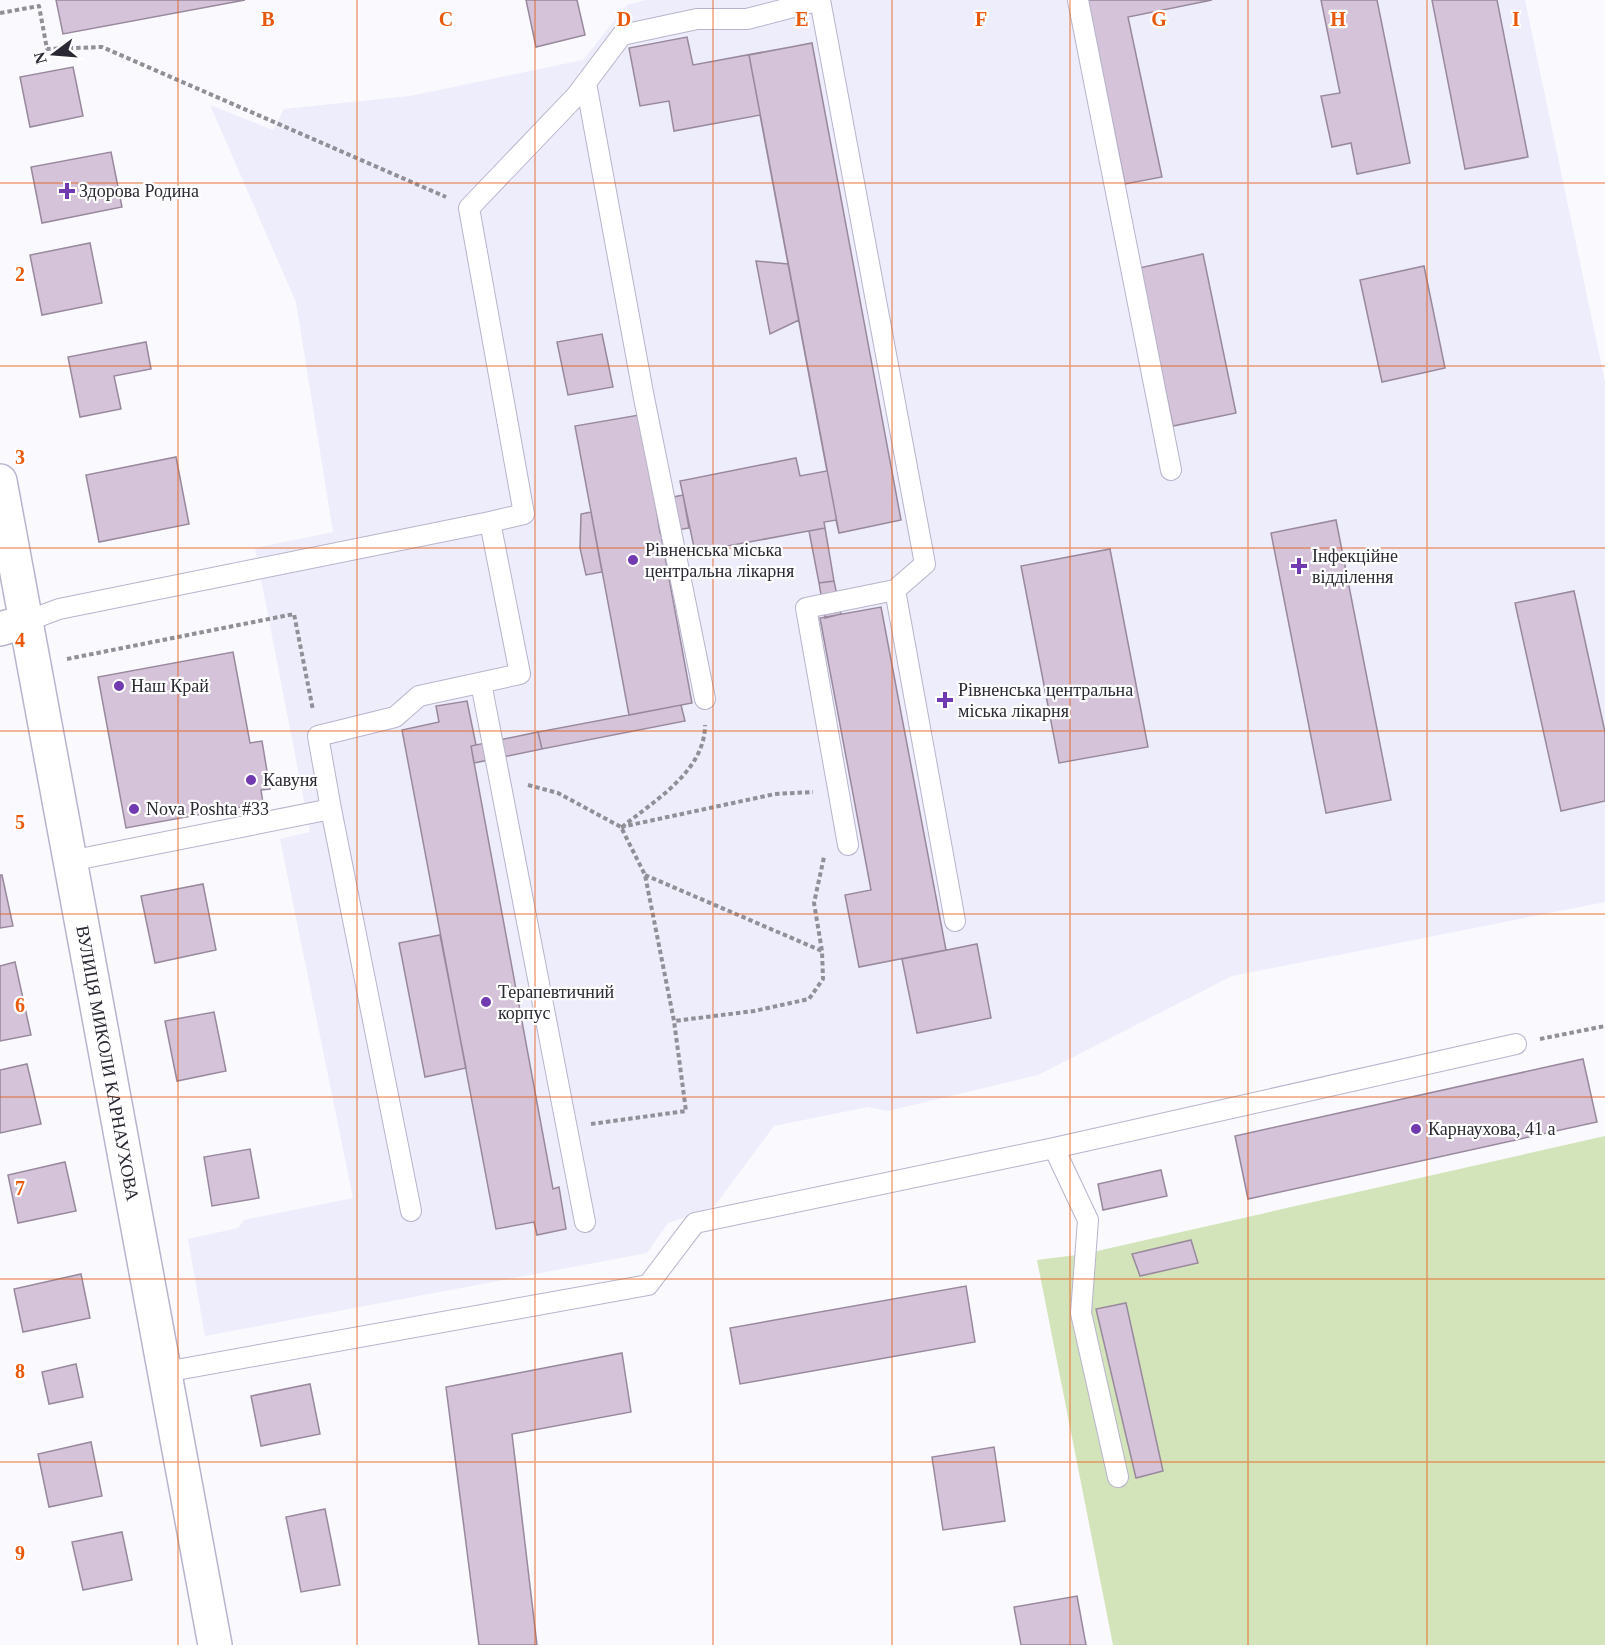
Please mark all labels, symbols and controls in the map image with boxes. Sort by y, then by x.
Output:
text: B [261,8,275,30]
text: C [439,8,453,30]
text: D [617,8,631,30]
text: E [795,8,809,30]
text: F [975,8,987,30]
text: G [1151,8,1167,30]
text: H [1330,8,1346,30]
text: I [1512,8,1520,30]
north arrow [24,24,84,84]
text: N [30,50,50,66]
place label: Здорова Родина [79,181,199,201]
marker: Здорова Родина [60,184,74,198]
text: 2 [15,263,25,285]
text: 3 [15,446,25,468]
place label: Рівненська міська центральна лікарня [645,540,794,581]
place label: Інфекційне відділення [1312,546,1398,587]
marker: Рівненська міська центральна лікарня [626,553,640,567]
marker: Інфекційне відділення [1290,557,1308,575]
text: 4 [15,629,25,651]
place label: Наш Край [131,676,209,696]
marker: Наш Край [112,679,126,693]
place label: Рівненська центральна міська лікарня [958,680,1133,721]
marker: Рівненська центральна міська лікарня [936,691,954,709]
place label: Кавуня [263,770,318,790]
marker: Кавуня [244,773,258,787]
place label: Nova Poshta #33 [146,799,269,819]
marker: Nova Poshta #33 [127,802,141,816]
text: 5 [15,811,25,833]
street label: ВУЛИЦЯ МИКОЛИ КАРНАУХОВА [72,924,143,1202]
place label: Терапевтичний корпус [498,982,615,1023]
text: 6 [15,994,25,1016]
marker: Терапевтичний корпус [479,995,493,1009]
place label: Карнаухова, 41 а [1428,1119,1556,1139]
marker: Карнаухова, 41 а [1409,1122,1423,1136]
text: 7 [15,1177,25,1199]
text: 8 [15,1360,25,1382]
text: 9 [15,1542,25,1564]

